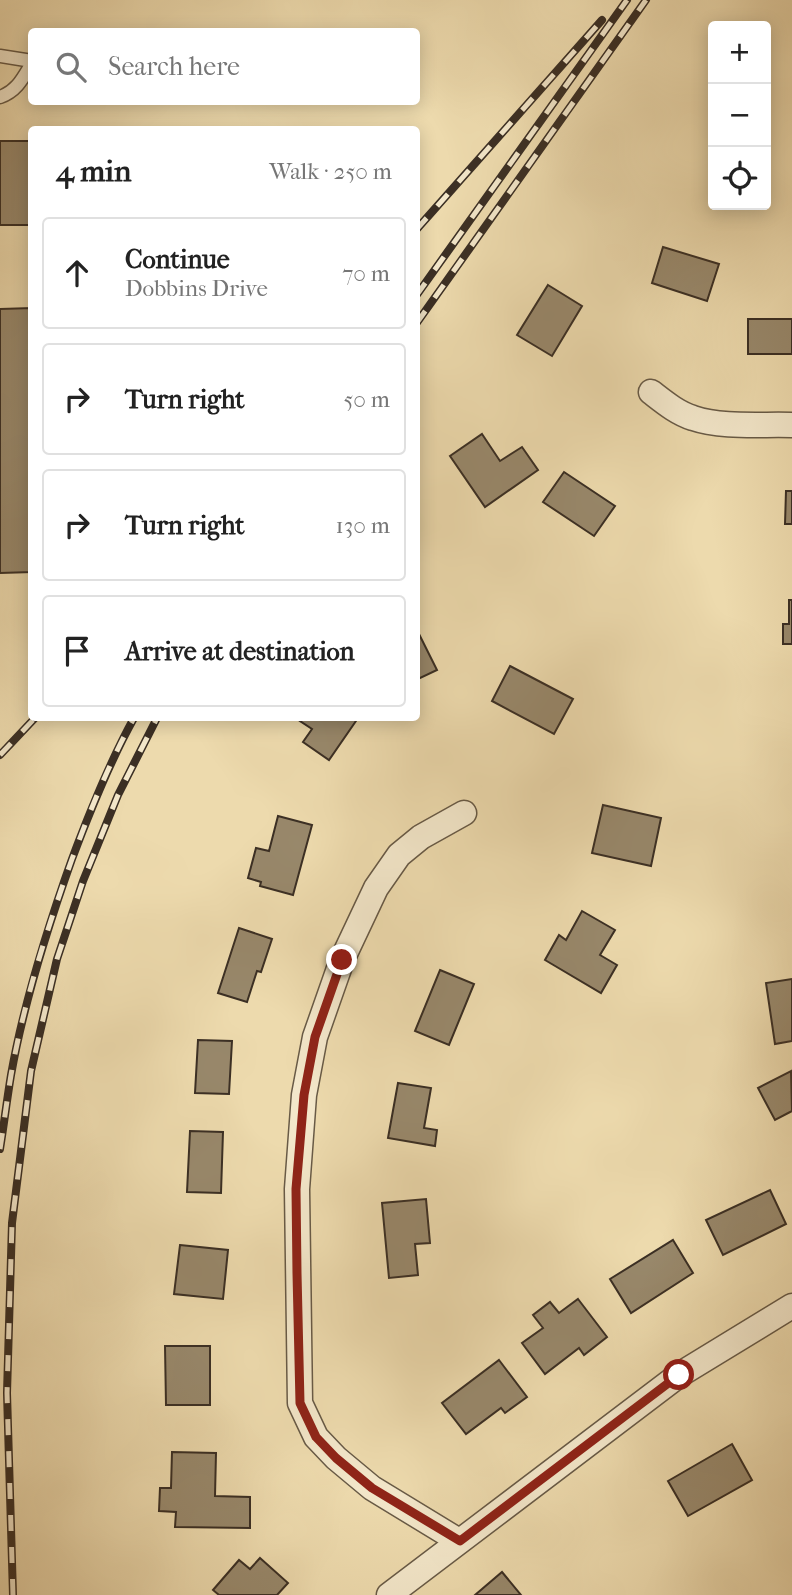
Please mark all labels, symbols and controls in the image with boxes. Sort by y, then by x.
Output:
map controls [708,21,771,210]
button: + [708,21,771,84]
search box [28,28,420,105]
icon: search [52,48,90,86]
text: Search here [108,51,240,82]
button: − [708,84,771,147]
button: locate [708,147,771,210]
text: 4 min [56,154,131,189]
text: Walk · 250 m [269,158,392,185]
text: Continue [125,244,230,275]
icon: ahead [58,254,96,292]
text: 70 m [342,260,390,287]
text: Dobbins Drive [125,275,268,302]
icon: right [58,380,96,418]
text: Turn right [125,384,245,415]
text: 50 m [343,386,390,413]
icon: right [58,506,96,544]
text: Turn right [125,510,245,541]
text: 130 m [336,512,390,539]
icon: arrive [58,632,96,670]
text: Arrive at destination [125,636,355,667]
route end [326,944,357,975]
route start [663,1359,694,1390]

